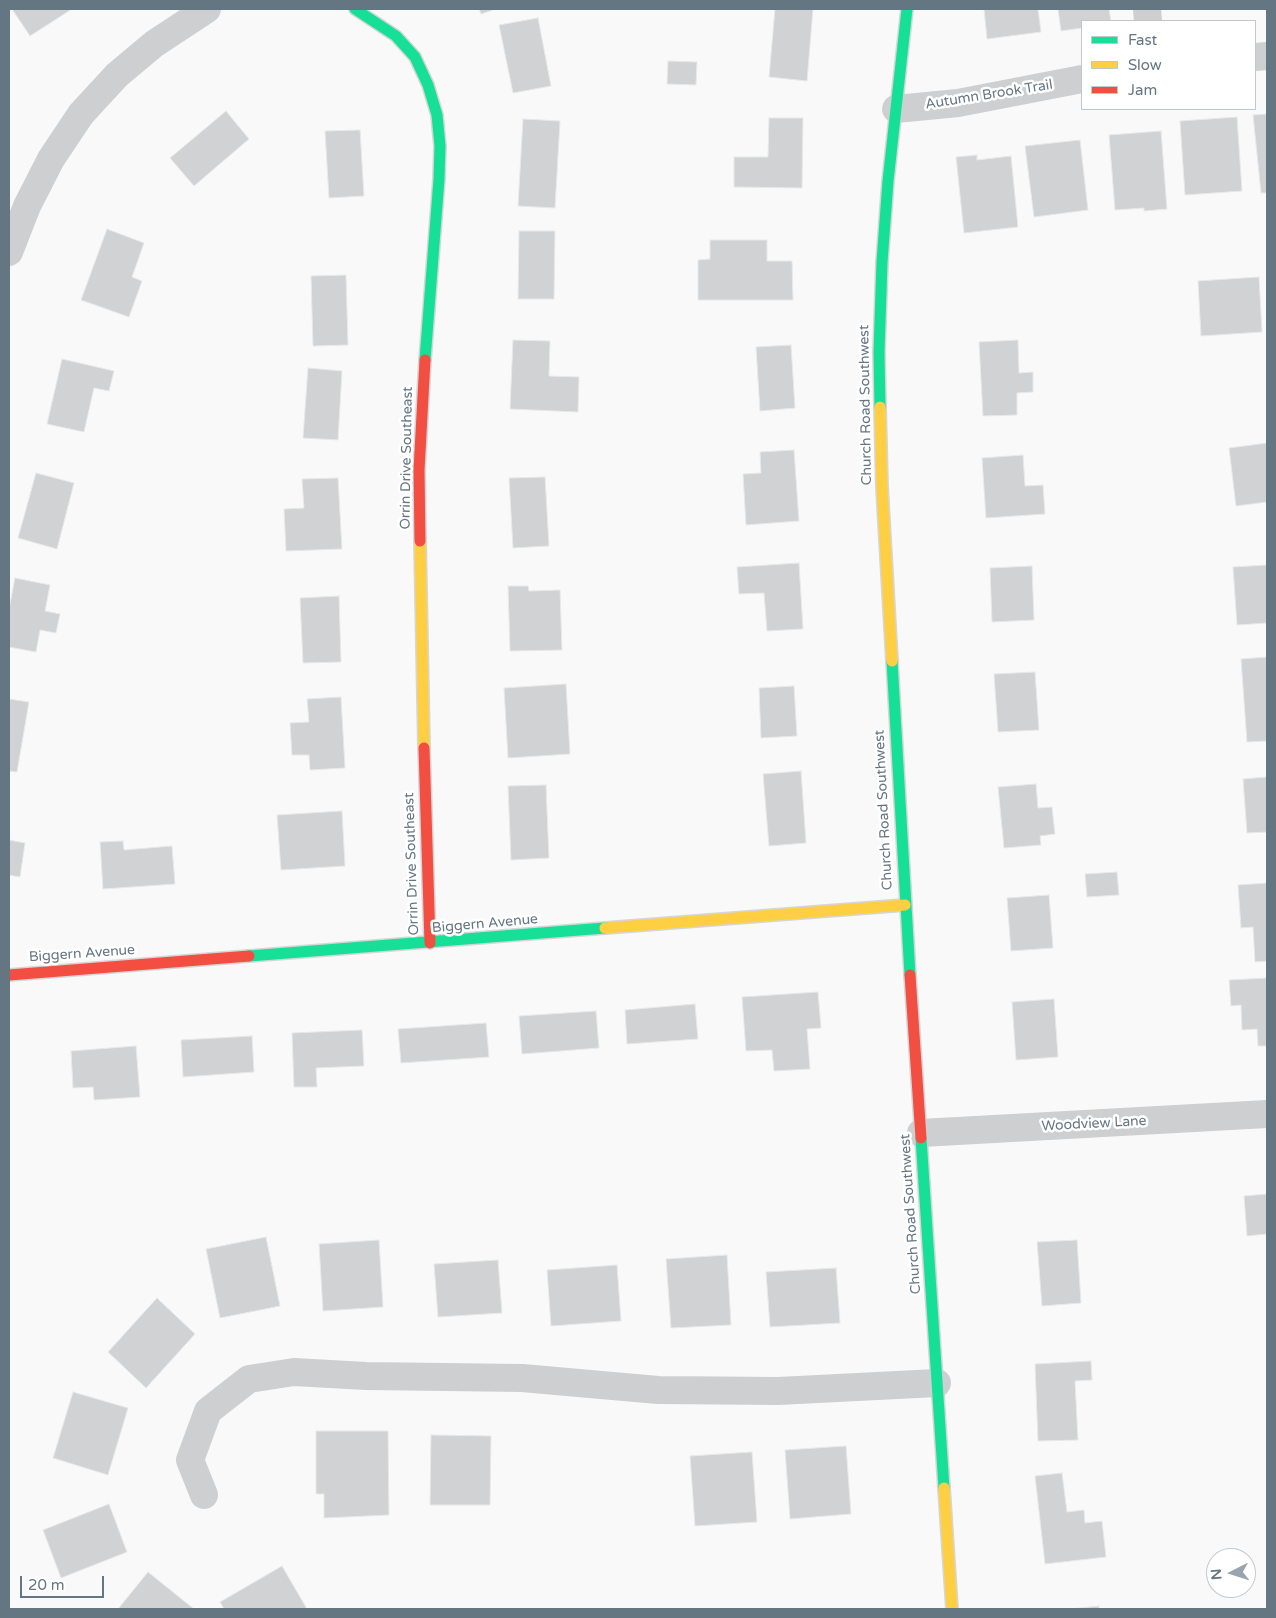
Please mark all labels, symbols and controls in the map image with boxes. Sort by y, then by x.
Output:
legend [1081,20,1256,110]
text: Fast [1128,31,1157,49]
text: Slow [1128,56,1162,74]
street label: Autumn Brook Trail [924,77,1054,113]
text: Jam [1128,81,1157,99]
street label: Church Road Southwest [856,325,876,485]
street label: Orrin Drive Southeast [397,386,417,530]
street label: Church Road Southwest [871,729,897,891]
street label: Orrin Drive Southeast [401,792,423,936]
street label: Biggern Avenue [431,911,539,937]
street label: Biggern Avenue [28,942,136,966]
street label: Woodview Lane [1041,1113,1147,1135]
street label: Church Road Southwest [897,1133,925,1295]
north arrow [1206,1548,1256,1598]
scale bar [22,1566,106,1598]
text: N [1208,1568,1226,1581]
text: 20 m [28,1576,65,1594]

